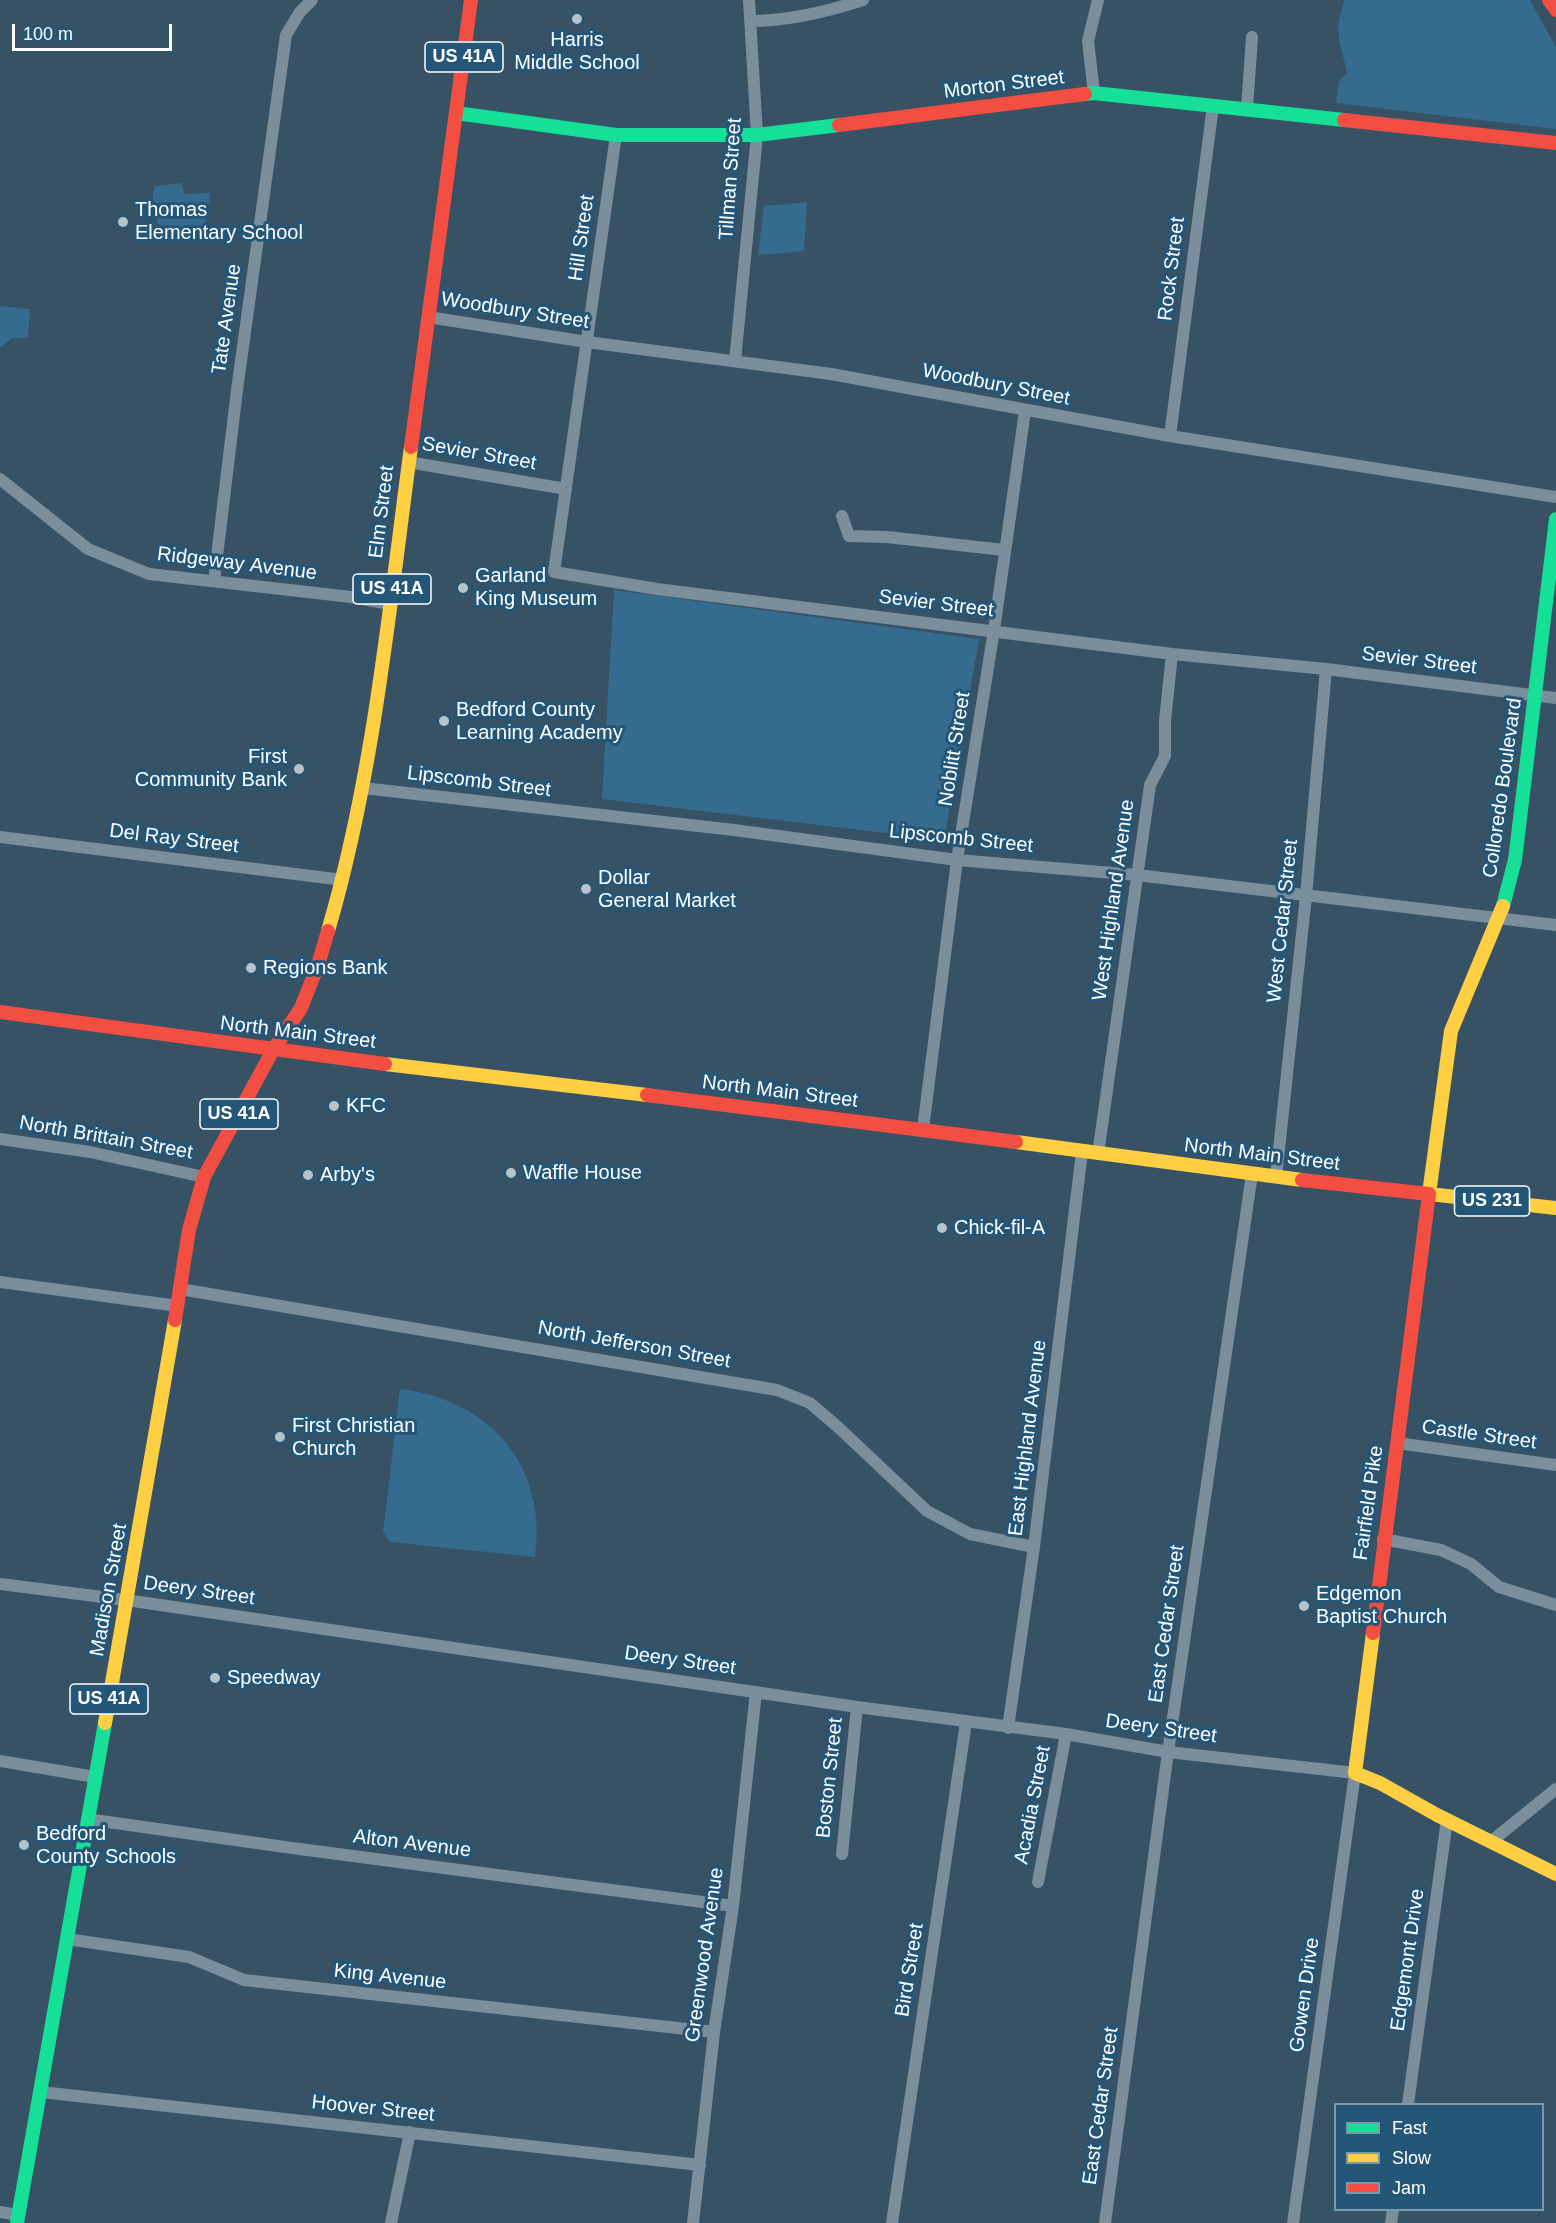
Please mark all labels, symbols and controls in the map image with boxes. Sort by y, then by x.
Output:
scale bar [15,12,176,50]
marker: Harris Middle School [570,12,584,26]
text: 100 m [23,24,73,44]
place label: Harris Middle School [514,28,640,75]
road number: US 41A [425,42,503,72]
street label: Morton Street [942,66,1066,104]
street label: Tillman Street [715,117,747,241]
street label: Hill Street [564,193,600,283]
place label: Thomas Elementary School [135,198,303,245]
marker: Thomas Elementary School [116,215,130,229]
street label: Rock Street [1154,216,1190,322]
street label: Tate Avenue [207,262,247,376]
street label: Woodbury Street [439,287,591,335]
street label: Woodbury Street [920,359,1072,411]
street label: Sevier Street [420,432,538,476]
street label: Elm Street [364,464,400,560]
street label: Ridgeway Avenue [156,542,318,586]
place label: Garland King Museum [475,564,597,611]
road number: US 41A [353,574,431,604]
marker: Garland King Museum [456,581,470,595]
street label: Sevier Street [877,585,995,623]
street label: Sevier Street [1360,642,1478,680]
street label: Noblitt Street [934,690,976,808]
street label: Colloredo Boulevard [1479,697,1527,879]
place label: Bedford County Learning Academy [456,698,623,745]
marker: Bedford County Learning Academy [437,714,451,728]
place label: First Community Bank [135,745,287,792]
street label: Lipscomb Street [406,761,552,803]
marker: First Community Bank [292,762,306,776]
street label: West Highland Avenue [1088,798,1140,1002]
street label: Del Ray Street [108,819,240,859]
street label: Lipscomb Street [888,820,1034,858]
street label: West Cedar Street [1262,838,1304,1004]
place label: Dollar General Market [598,866,736,913]
marker: Dollar General Market [579,882,593,896]
place label: Regions Bank [263,956,388,980]
marker: Regions Bank [244,961,258,975]
street label: North Main Street [219,1012,377,1054]
street label: North Main Street [701,1071,859,1113]
place label: KFC [346,1094,386,1118]
road number: US 41A [200,1099,278,1129]
marker: KFC [327,1099,341,1113]
street label: North Brittain Street [17,1111,195,1165]
street label: North Main Street [1183,1134,1341,1176]
place label: Waffle House [523,1161,642,1185]
place label: Arby's [320,1163,375,1187]
marker: Waffle House [504,1166,518,1180]
marker: Arby's [301,1168,315,1182]
road number: US 231 [1454,1186,1530,1216]
place label: Chick-fil-A [954,1216,1045,1240]
marker: Chick-fil-A [935,1221,949,1235]
street label: North Jefferson Street [536,1316,732,1374]
street label: East Highland Avenue [1004,1338,1052,1538]
place label: First Christian Church [292,1414,415,1461]
street label: Castle Street [1420,1415,1538,1455]
marker: First Christian Church [273,1430,287,1444]
street label: Fairfield Pike [1349,1444,1389,1562]
street label: Madison Street [86,1522,132,1658]
street label: East Cedar Street [1144,1544,1190,1704]
street label: Deery Street [142,1571,256,1611]
place label: Edgemon Baptist Church [1316,1582,1447,1629]
marker: Edgemon Baptist Church [1297,1599,1311,1613]
street label: Deery Street [623,1641,737,1681]
place label: Speedway [227,1666,320,1690]
marker: Speedway [208,1671,222,1685]
road number: US 41A [70,1684,148,1714]
street label: Deery Street [1104,1709,1218,1749]
street label: Boston Street [812,1716,848,1840]
street label: Acadia Street [1010,1744,1056,1866]
place label: Bedford County Schools [36,1822,176,1869]
street label: Alton Avenue [352,1825,472,1863]
marker: Bedford County Schools [17,1838,31,1852]
street label: Greenwood Avenue [681,1866,729,2044]
street label: Edgemont Drive [1386,1887,1430,2033]
street label: Bird Street [891,1921,929,2019]
street label: Gowen Drive [1285,1936,1325,2054]
street label: King Avenue [333,1959,447,1995]
street label: East Cedar Street [1078,2026,1124,2186]
street label: Hoover Street [310,2091,436,2127]
legend [1334,2103,1544,2211]
text: Fast [1392,2118,1427,2138]
text: Slow [1392,2148,1431,2168]
text: Jam [1392,2178,1426,2198]

